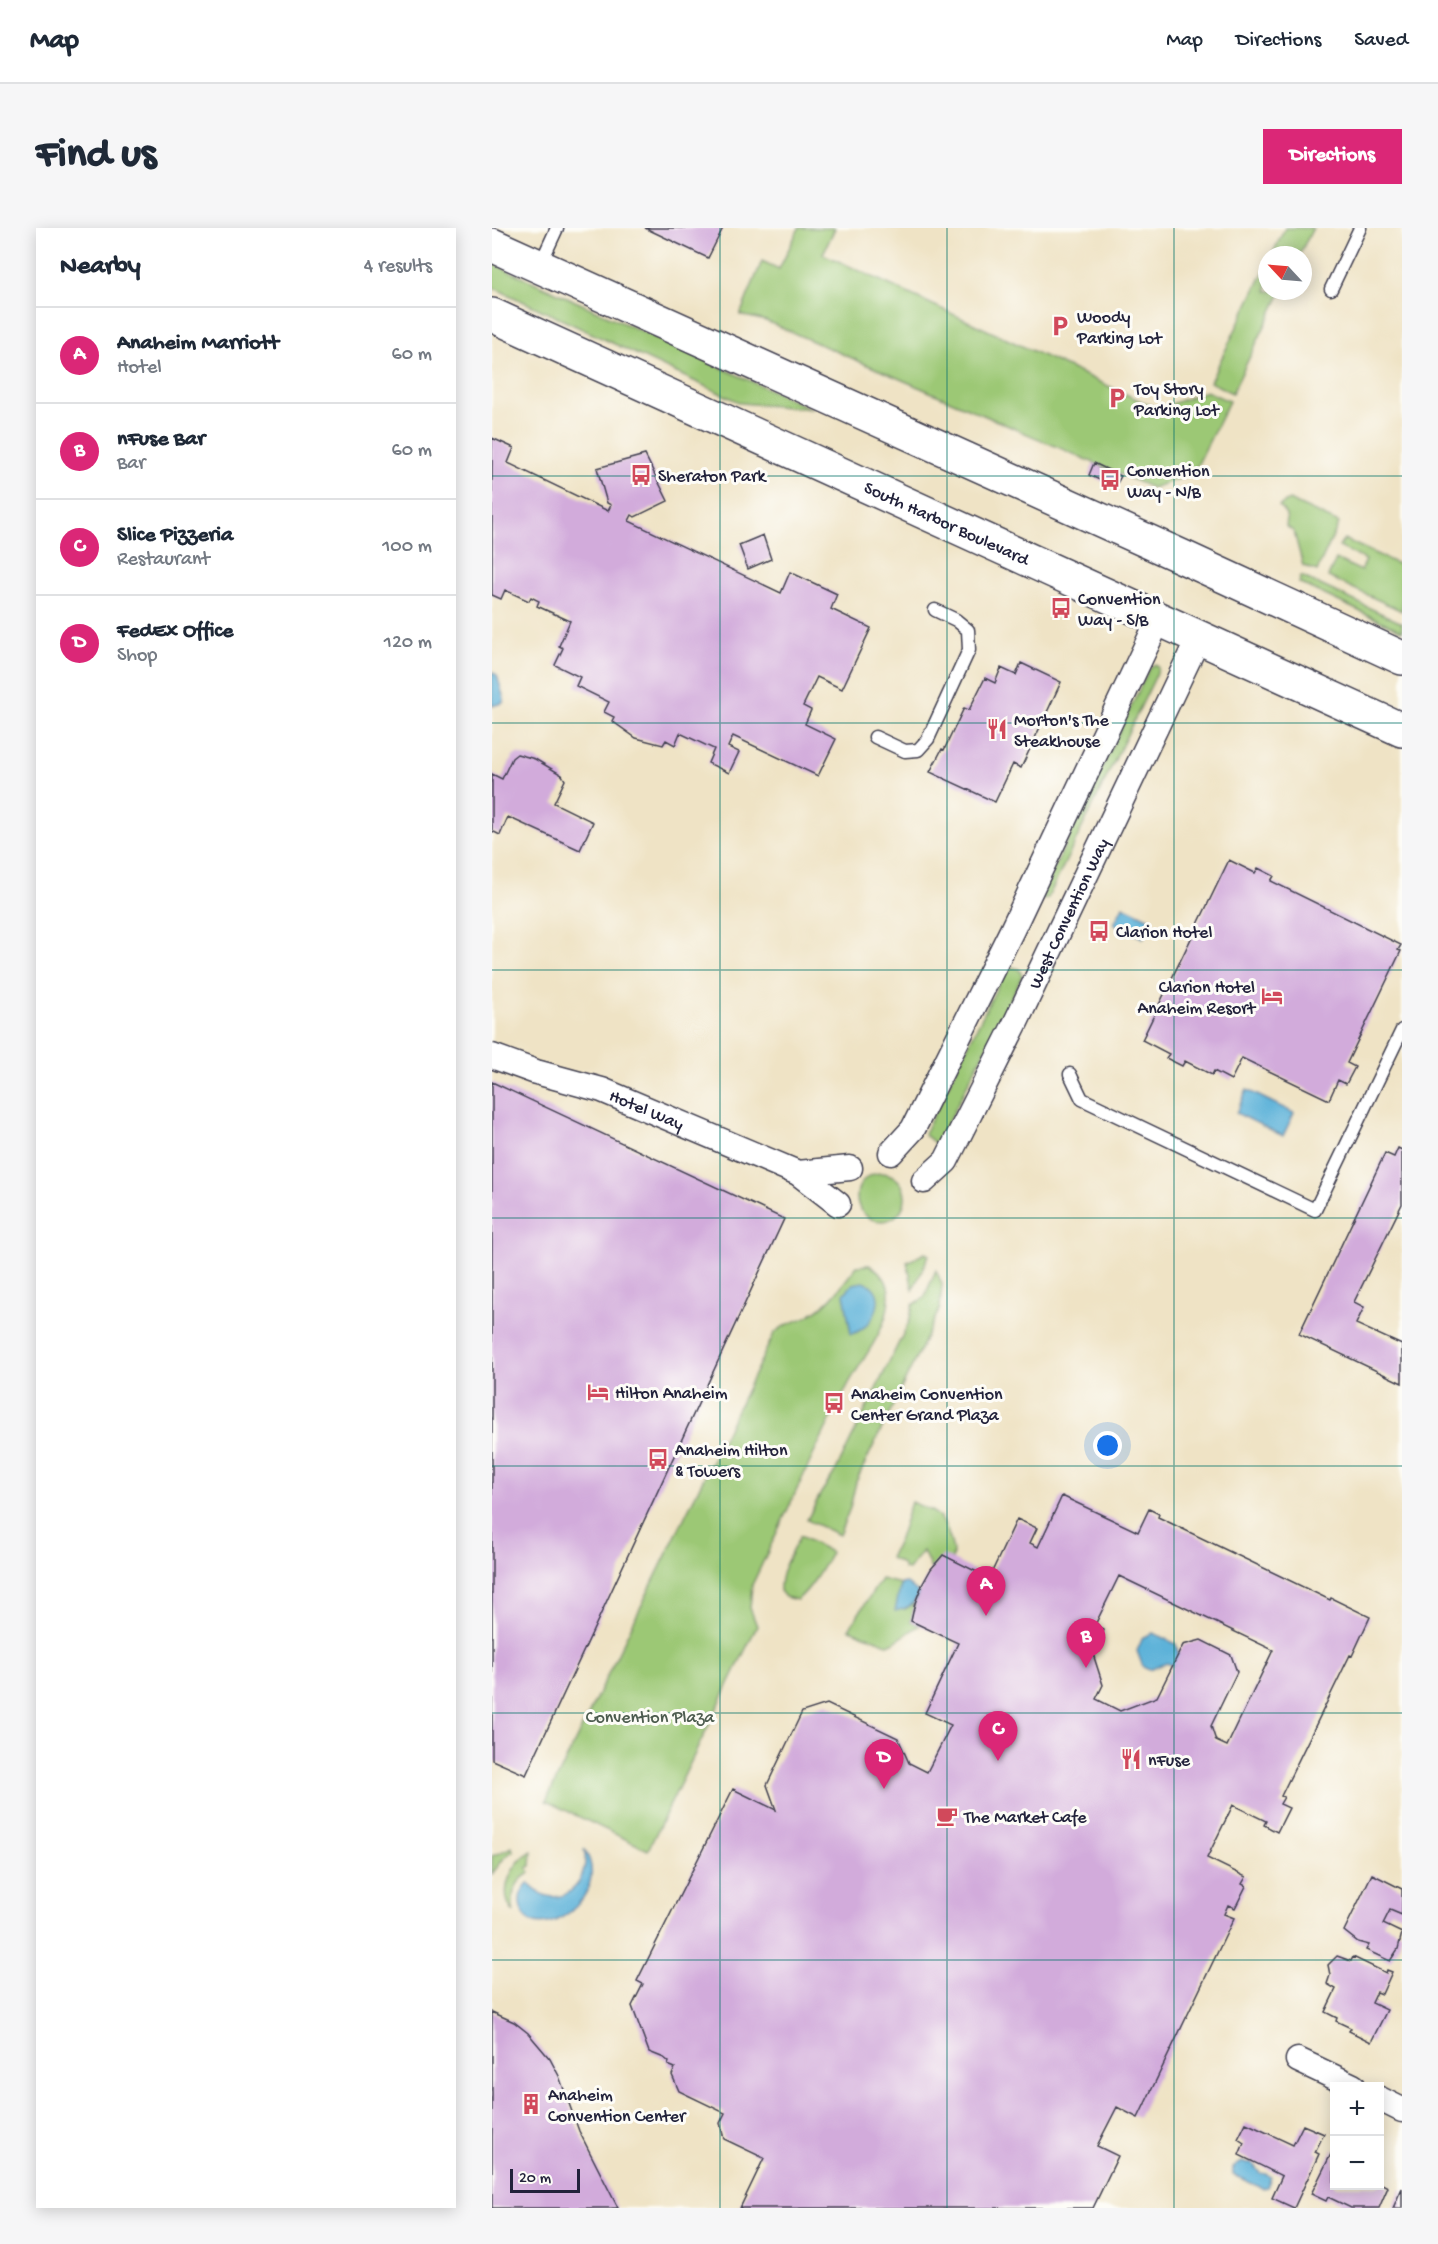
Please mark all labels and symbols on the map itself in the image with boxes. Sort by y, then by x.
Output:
north arrow [1258,246,1312,300]
place label: Woody Parking Lot [1076,308,1163,350]
parking icon: Woody Parking Lot [1048,314,1072,338]
place label: Toy Story Parking Lot [1133,380,1220,422]
parking icon: Toy Story Parking Lot [1105,386,1129,410]
place label: Convention Way - N/B [1127,462,1210,504]
bus stop icon: Sheraton Park [629,463,653,487]
place label: Sheraton Park [658,467,767,488]
bus stop icon: Convention Way - N/B [1098,468,1122,492]
street label: South Harbor Boulevard [860,478,1033,572]
place label: Convention Way - S/B [1078,590,1161,632]
bus stop icon: Convention Way - S/B [1049,596,1073,620]
place label: Morton's The Steakhouse [1014,711,1110,753]
restaurant icon: Morton's The Steakhouse [985,717,1009,741]
street label: West Convention Way [1025,835,1115,993]
bus stop icon: Clarion Hotel [1087,919,1111,943]
place label: Clarion Hotel [1116,923,1212,944]
place label: Clarion Hotel Anaheim Resort [1138,978,1257,1020]
hotel icon: Clarion Hotel Anaheim Resort [1260,984,1284,1008]
street label: Hotel Way [606,1086,686,1136]
hotel icon: Hilton Anaheim [586,1380,610,1404]
place label: Hilton Anaheim [615,1384,728,1405]
place label: Anaheim Convention Center Grand Plaza [851,1385,1003,1427]
bus stop icon: Anaheim Convention Center Grand Plaza [822,1391,846,1415]
your location [1093,1431,1122,1460]
place label: Anaheim Hilton & Towers [675,1441,788,1483]
bus stop icon: Anaheim Hilton & Towers [646,1447,670,1471]
pin: A [966,1566,1006,1616]
pin: B [1066,1618,1106,1668]
park label: Convention Plaza [586,1708,715,1729]
pin: C [978,1712,1018,1761]
pin: D [864,1740,904,1789]
restaurant icon: nFuse [1119,1747,1143,1771]
place label: nFuse [1148,1751,1191,1772]
cafe icon: The Market Cafe [935,1804,959,1828]
place label: The Market Cafe [963,1808,1087,1829]
place label: Anaheim Convention Center [548,2086,687,2128]
building icon: Anaheim Convention Center [519,2092,543,2116]
scale bar [510,2166,580,2194]

